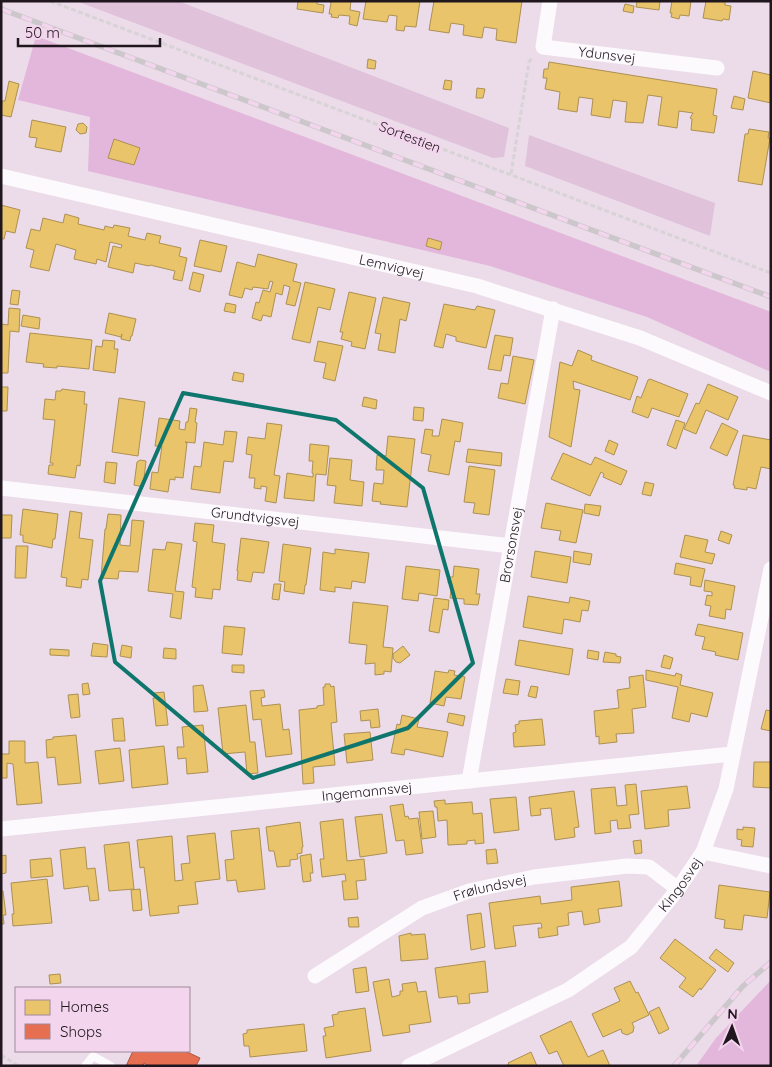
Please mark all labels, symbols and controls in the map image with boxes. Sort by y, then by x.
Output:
scale bar [18,15,160,47]
text: 50 m [25,23,60,42]
street label: Ydunsvej [577,42,637,67]
street label: Sortestien [377,117,443,157]
street label: Lemvigvej [357,250,426,283]
street label: Grundtvigsvej [210,503,301,531]
street label: Brorsonsvej [495,505,527,584]
street label: Ingemannsvej [321,778,413,805]
street label: Kingosvej [654,854,706,915]
street label: Frølundsvej [451,870,528,905]
legend [15,987,190,1052]
text: Homes [60,997,109,1016]
north arrow [707,1002,757,1052]
text: N [727,1005,738,1023]
text: Shops [60,1022,102,1041]

